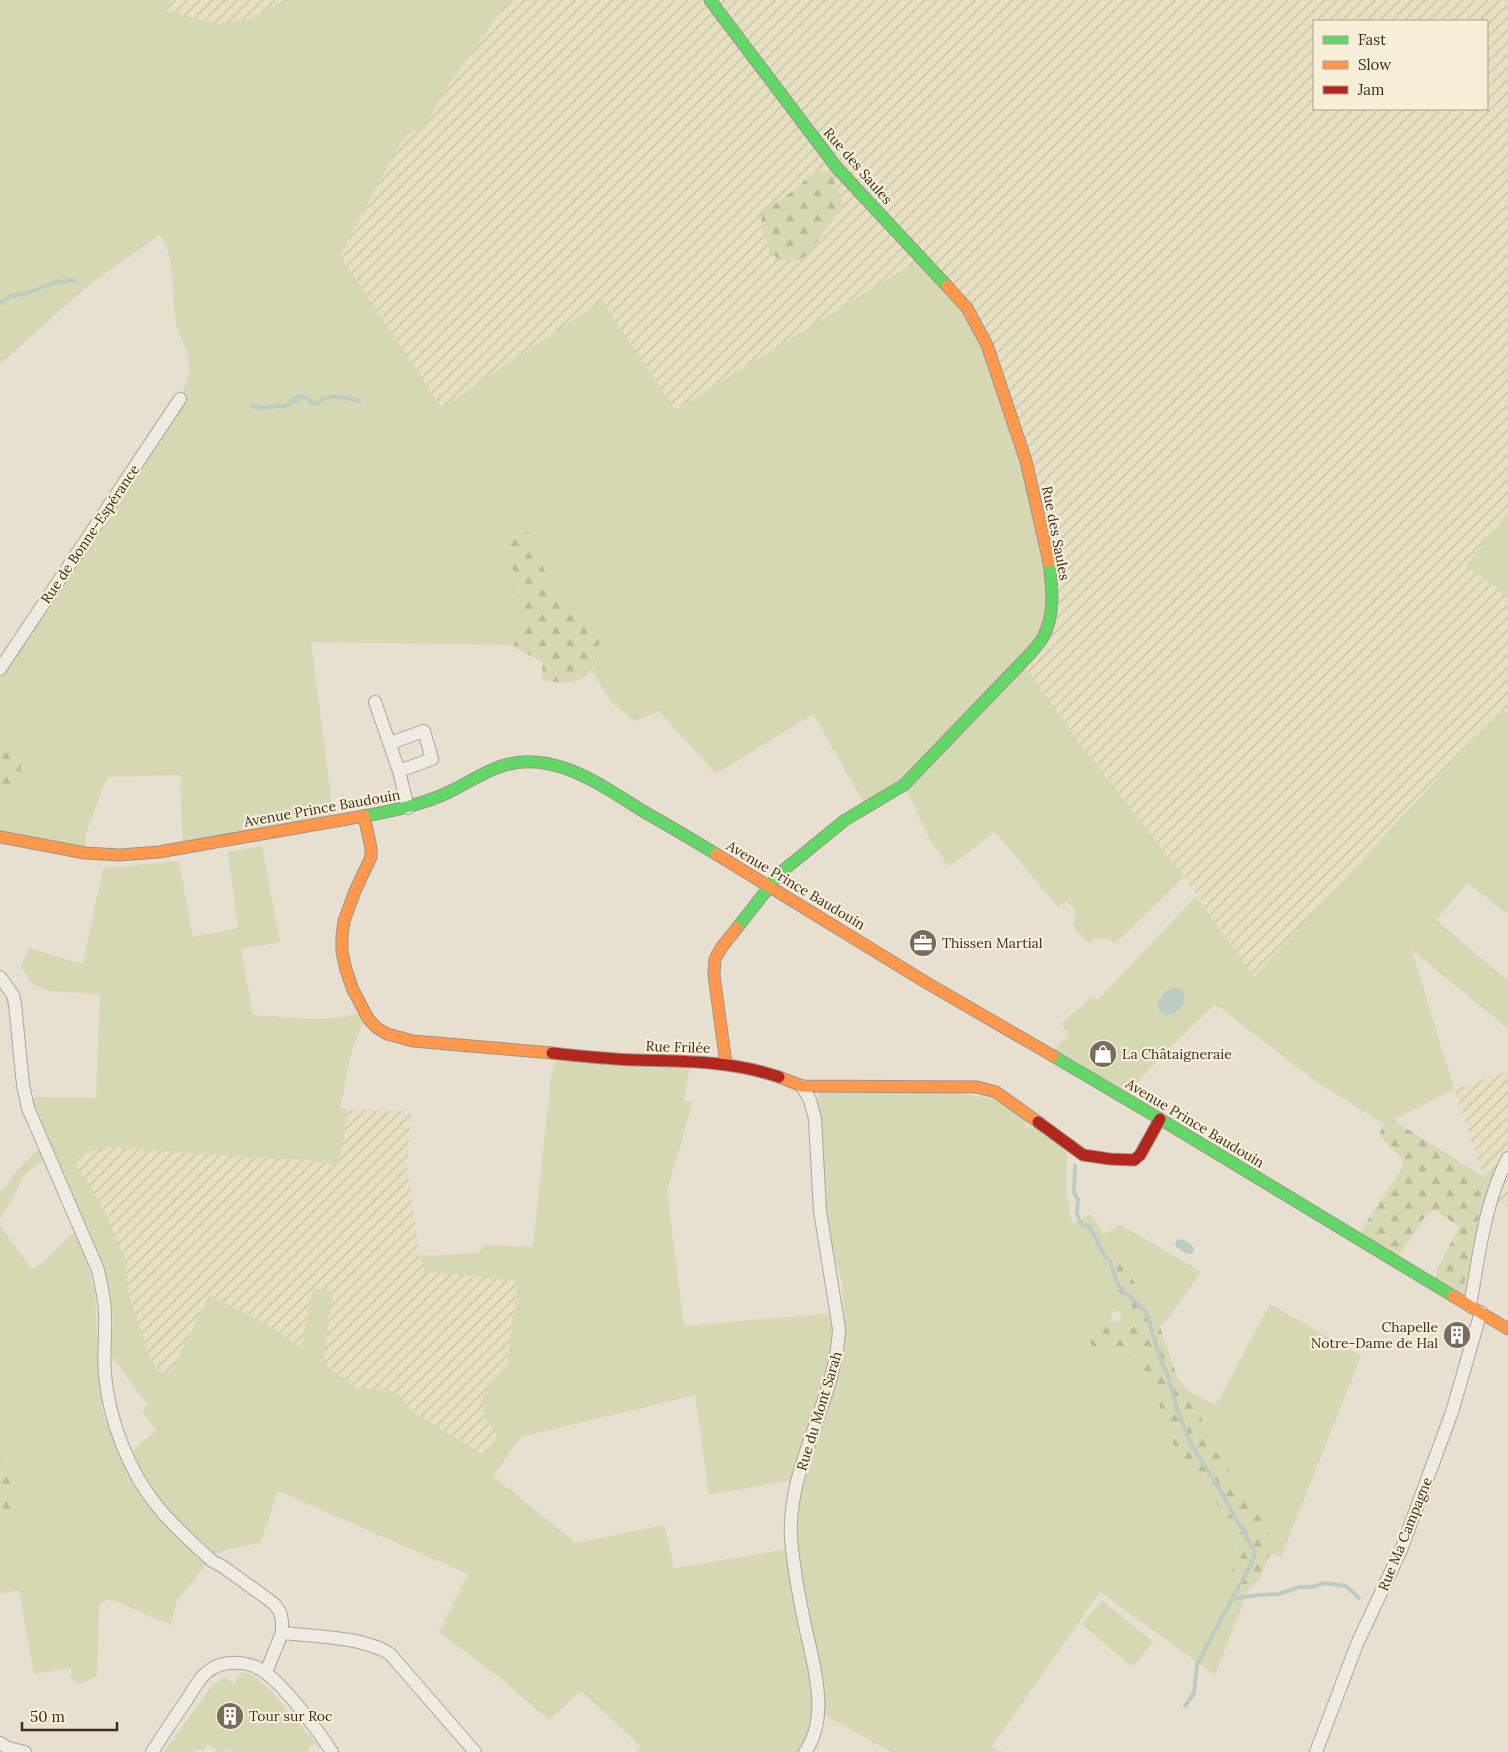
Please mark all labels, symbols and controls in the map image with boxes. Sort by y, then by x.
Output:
legend [1313,20,1488,110]
text: Fast [1358,30,1386,49]
text: Slow [1358,55,1391,74]
text: Jam [1357,80,1385,99]
street label: Rue des Saules [820,124,896,208]
street label: Rue de Bonne-Espérance [37,461,144,607]
street label: Rue des Saules [1038,484,1074,582]
street label: Avenue Prince Baudouin [241,785,402,831]
street label: Avenue Prince Baudouin [723,836,869,934]
office icon: Thissen Martial [908,928,938,958]
place label: Thissen Martial [942,934,1043,952]
street label: Rue Frilée [645,1037,711,1057]
shop icon: La Châtaigneraie [1088,1039,1118,1069]
place label: La Châtaigneraie [1122,1045,1232,1063]
street label: Avenue Prince Baudouin [1122,1074,1268,1172]
place label: Chapelle Notre-Dame de Hal [1311,1318,1438,1352]
building icon: Chapelle Notre-Dame de Hal [1442,1320,1472,1350]
street label: Rue du Mont Sarah [792,1349,846,1473]
street label: Rue Ma Campagne [1374,1474,1436,1594]
scale bar [22,1700,118,1732]
building icon: Tour sur Roc [215,1701,245,1731]
text: 50 m [30,1707,65,1726]
place label: Tour sur Roc [249,1707,332,1725]

